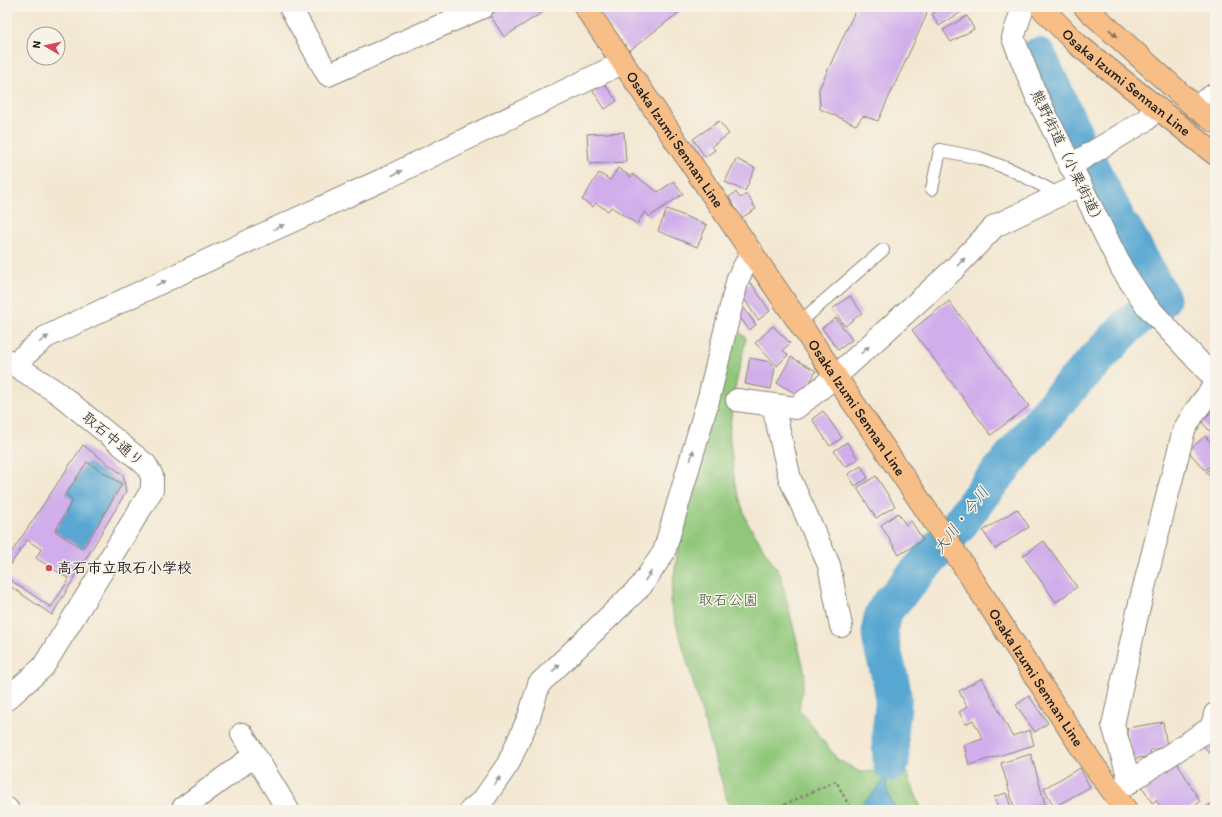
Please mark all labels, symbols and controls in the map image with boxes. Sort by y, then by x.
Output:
street label: Osaka Izumi Sennan Line [1058,25,1194,140]
north arrow [26,26,66,66]
one-way arrow [1108,29,1118,38]
text: N [30,40,44,49]
street label: Osaka Izumi Sennan Line [622,68,728,211]
street label: 熊野街道（小栗街道） [1027,87,1109,229]
one-way arrow [391,170,403,176]
one-way arrow [273,224,284,230]
one-way arrow [956,257,965,267]
one-way arrow [155,280,167,286]
one-way arrow [39,335,50,343]
street label: Osaka Izumi Sennan Line [804,336,909,479]
one-way arrow [859,345,870,354]
street label: 取石中通り [78,408,148,470]
one-way arrow [689,449,695,461]
water label: 大川・今川 [929,483,993,557]
place label: 高石市立取石小学校 [57,559,192,577]
marker: 高石市立取石小学校 [44,563,54,573]
one-way arrow [644,570,651,582]
park label: 取石公園 [698,591,758,609]
street label: Osaka Izumi Sennan Line [985,605,1087,750]
one-way arrow [551,663,561,672]
one-way arrow [493,775,501,786]

